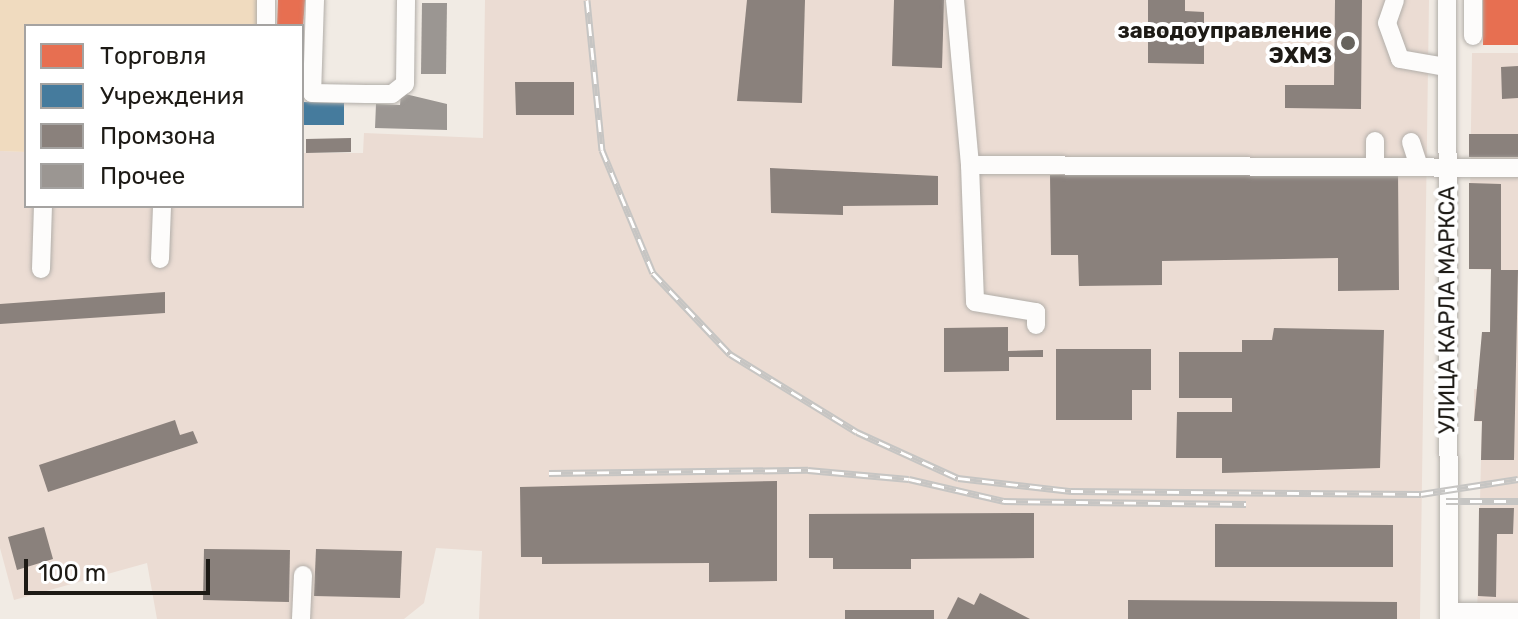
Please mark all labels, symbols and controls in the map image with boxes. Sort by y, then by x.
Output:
place label: заводоуправление ЭХМЗ [1118,17,1332,68]
legend [24,24,304,208]
marker: заводоуправление ЭХМЗ [1339,34,1357,52]
text: Торговля [100,42,206,70]
text: Учреждения [100,82,244,110]
text: Промзона [100,122,216,150]
text: Прочее [100,162,185,190]
street label: УЛИЦА КАРЛА МАРКСА [1434,186,1460,434]
scale bar [28,543,214,593]
text: 100 m [38,559,106,587]

